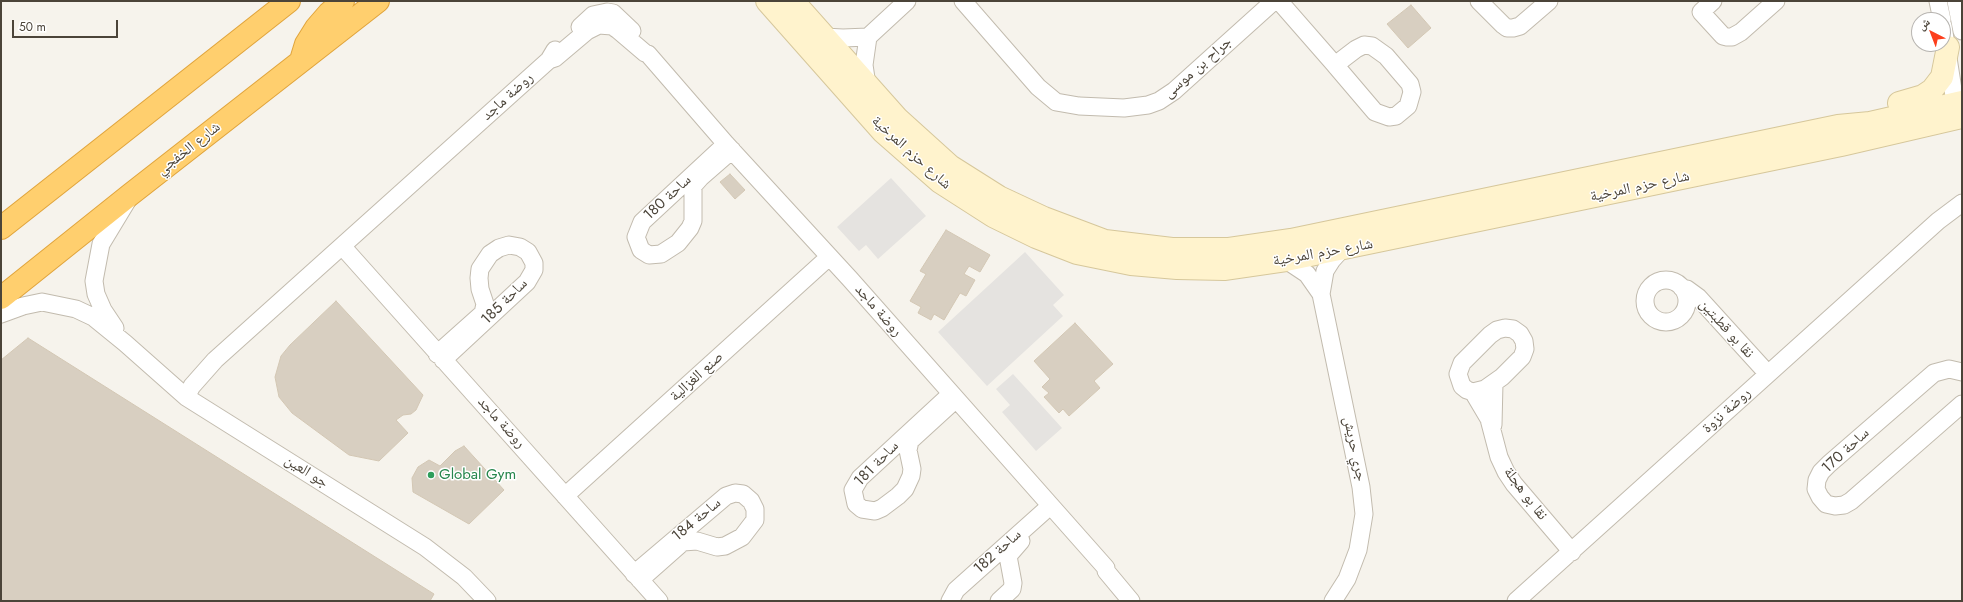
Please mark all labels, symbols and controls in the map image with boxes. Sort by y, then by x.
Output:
scale bar [14,12,120,38]
north arrow [1911,12,1951,52]
text: ش [1914,14,1933,34]
text: 50 m [19,18,46,36]
street label: جراح بن موسى [1160,33,1236,103]
street label: روضة ماجد [479,69,537,125]
street label: شارع حزم المرخية [867,112,955,194]
street label: شارع الخفجي [154,119,224,179]
street label: شارع حزم المرخية [1589,168,1691,206]
street label: ساحة 180 [640,171,696,225]
street label: شارع حزم المرخية [1272,235,1374,271]
street label: ساحة 185 [478,275,532,329]
street label: روضة ماجد [850,281,906,341]
street label: نقا بو قطبتين [1695,296,1757,362]
street label: صنع الغزالية [667,348,727,406]
street label: روضة نزوة [1699,385,1755,437]
street label: روضة ماجد [473,394,529,452]
street label: جري حريش [1338,415,1370,483]
street label: ساحة 170 [1819,425,1873,477]
street label: ساحة 181 [851,438,903,490]
street label: جو العين [281,452,331,492]
street label: نقا بو هجلة [1499,464,1551,524]
place label: Global Gym [439,466,516,484]
marker: Global Gym [426,470,436,480]
street label: ساحة 184 [669,494,725,546]
street label: ساحة 182 [970,526,1026,578]

